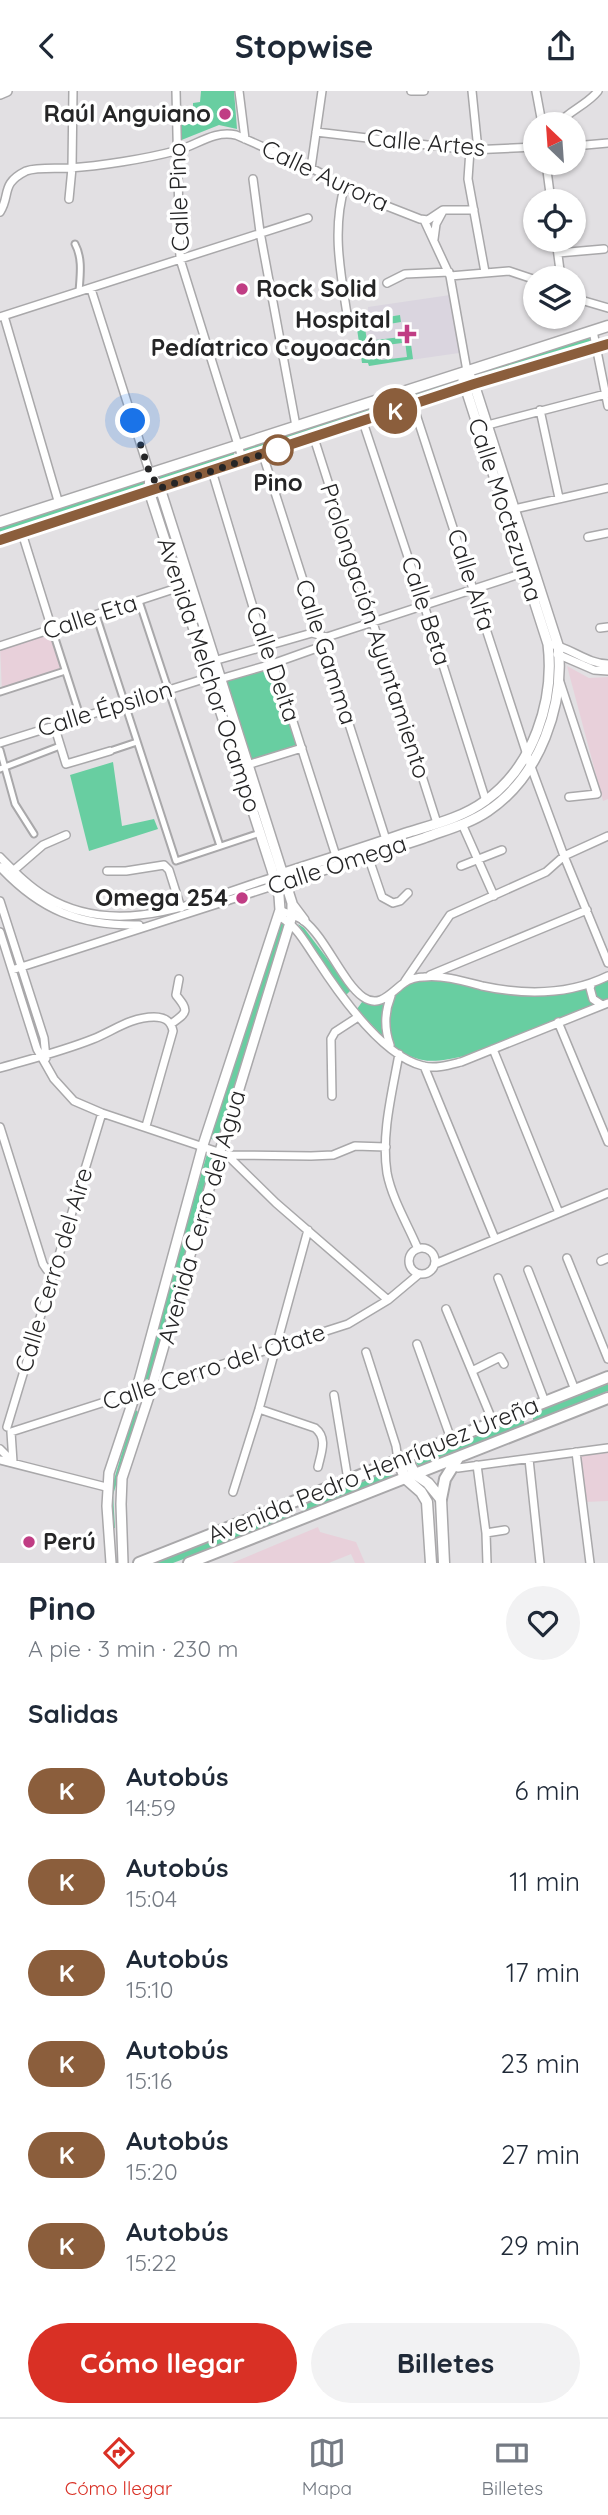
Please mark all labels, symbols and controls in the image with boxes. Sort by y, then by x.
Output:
text: Stopwise [235,26,373,66]
icon: back [28,27,66,65]
icon: share [542,27,580,65]
place label: Raúl Anguiano [43,98,211,128]
marker: Raúl Anguiano [217,106,233,122]
north arrow [523,112,586,175]
map controls [523,112,586,329]
street label: Calle Artes [366,122,487,162]
street label: Calle Aurora [257,133,394,218]
street label: Calle Pino [161,142,195,252]
button: locate [523,189,586,252]
button: layers [523,266,586,329]
place label: Rock Solid [256,273,377,303]
marker: Rock Solid [234,281,250,297]
place label: Hospital Pedíatrico Coyoacán [151,304,391,362]
marker: Hospital Pedíatrico Coyoacán [397,324,417,344]
line badge: K [372,388,418,434]
text: K [387,396,403,426]
your location [115,403,150,438]
street label: Calle Moctezuma [462,414,550,605]
marker: Pino [263,435,293,465]
place label: Pino [253,467,303,497]
street label: Prolongación Ayuntamiento [314,479,438,782]
street label: Calle Alfa [441,525,502,634]
street label: Avenida Melchor Ocampo [151,533,269,816]
street label: Calle Beta [395,552,459,669]
street label: Calle Gamma [289,575,365,728]
street label: Calle Eta [39,587,141,645]
street label: Calle Delta [240,602,308,725]
street label: Calle Épsilon [34,673,176,743]
street label: Calle Omega [263,827,410,901]
place label: Omega 254 [95,882,228,912]
marker: Omega 254 [234,890,250,906]
street label: Avenida Cerro del Agua [150,1086,252,1347]
street label: Calle Cerro del Aire [8,1164,98,1376]
street label: Calle Cerro del Otate [99,1316,329,1416]
street label: Avenida Pedro Henríquez Ureña [203,1389,542,1549]
place label: Perú [43,1526,96,1556]
marker: Perú [21,1534,37,1550]
button: heart [506,1586,580,1660]
text: Pino [28,1587,96,1628]
text: A pie · 3 min · 230 m [28,1634,238,1663]
text: Salidas [28,1697,118,1730]
text: Autobús [126,1760,228,1793]
text: 6 min [515,1774,580,1807]
text: K [59,1776,74,1806]
text: 14:59 [126,1793,176,1822]
text: Autobús [126,1851,228,1884]
text: 11 min [509,1865,580,1898]
text: K [59,1867,74,1897]
text: 15:04 [126,1884,177,1913]
text: Autobús [126,1942,228,1975]
text: 17 min [506,1956,580,1989]
text: K [59,1958,74,1988]
text: 15:10 [126,1975,174,2004]
text: Autobús [126,2033,228,2066]
text: 23 min [501,2047,580,2080]
text: K [59,2049,74,2079]
text: 15:16 [126,2066,172,2095]
text: Autobús [126,2124,228,2157]
text: 27 min [501,2138,580,2171]
text: K [59,2140,74,2170]
text: 15:20 [126,2157,178,2186]
text: Autobús [126,2215,228,2248]
text: 29 min [500,2229,580,2262]
text: K [59,2231,74,2261]
text: 15:22 [126,2248,177,2277]
button: Cómo llegar [28,2323,297,2403]
button: Billetes [311,2323,580,2403]
tab: Cómo llegar [65,2434,172,2500]
tab: Mapa [302,2434,352,2500]
tab: Billetes [482,2434,543,2500]

